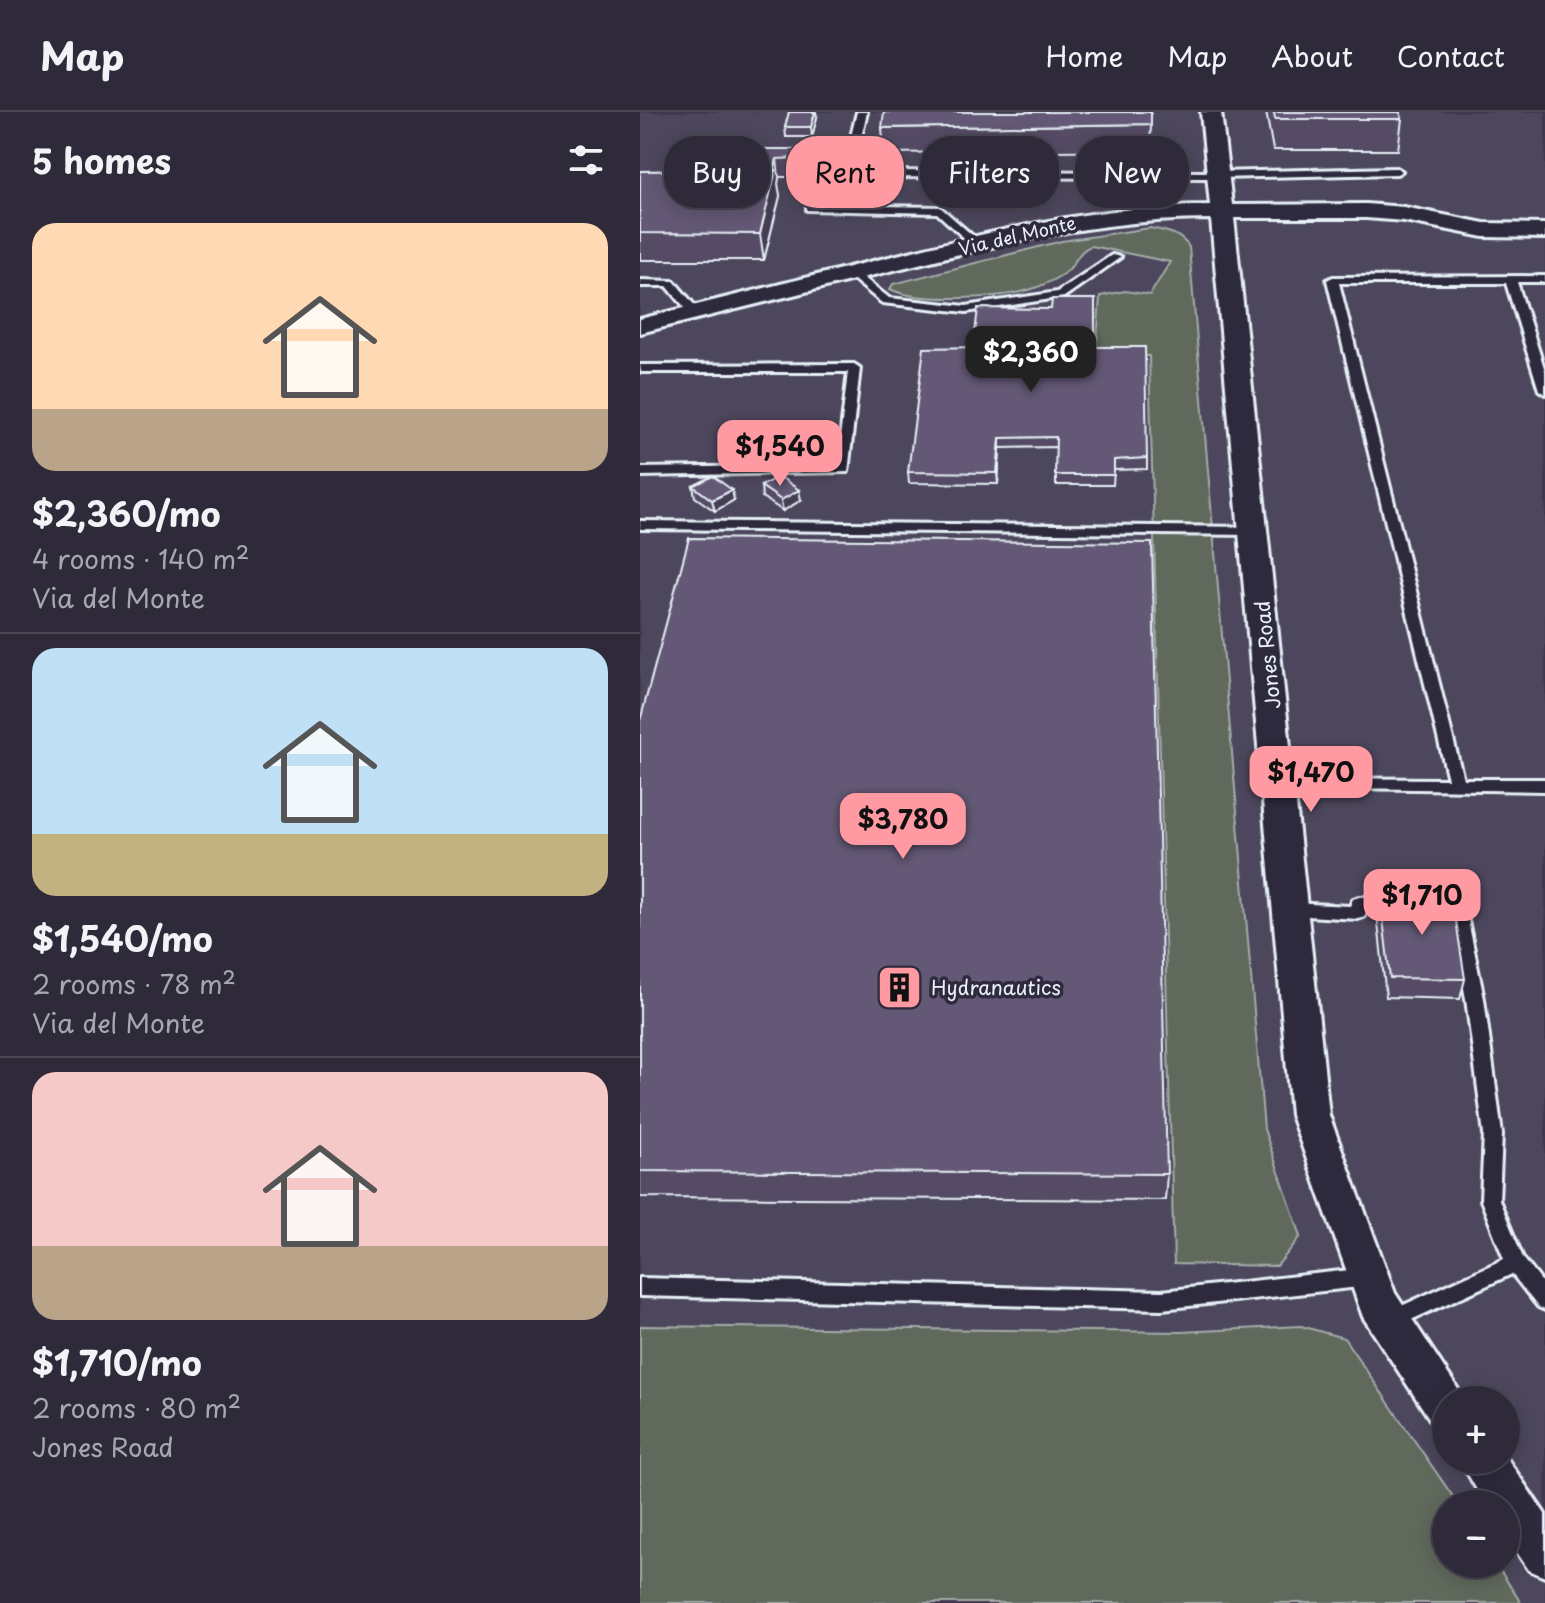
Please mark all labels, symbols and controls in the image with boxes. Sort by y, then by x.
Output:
text: Map [40,27,124,84]
text: Home [1045,34,1123,77]
text: Map [1167,34,1227,77]
text: About [1271,34,1353,77]
text: Contact [1397,34,1505,77]
text: 5 homes [32,134,171,186]
chip: Buy [664,136,770,208]
chip: Rent [786,136,904,208]
chip: Filters [920,136,1059,208]
chip: New [1075,136,1189,208]
icon: filters [564,138,608,182]
street label: Via del Monte [956,208,1079,262]
icon: home [248,275,392,419]
pin: $2,360 [966,326,1096,394]
text: $2,360 [983,332,1079,371]
pin: $1,540 [715,420,845,488]
text: $1,540 [735,426,825,465]
text: $2,360/mo [32,487,220,539]
text: 4 rooms · 140 m² [32,539,250,578]
text: Via del Monte [32,578,205,617]
street label: Jones Road [1246,599,1288,711]
icon: home [248,700,392,844]
pin: $1,470 [1246,746,1376,814]
text: $1,470 [1268,752,1354,791]
pin: $3,780 [838,793,968,861]
text: $3,780 [858,799,948,838]
pin: $1,710 [1357,869,1487,937]
text: $1,710 [1382,875,1462,914]
text: $1,540/mo [32,912,213,964]
building icon: Hydranautics [876,963,924,1011]
text: 2 rooms · 78 m² [32,964,236,1003]
place label: Hydranautics [931,972,1061,1002]
text: Via del Monte [32,1003,205,1042]
icon: home [248,1124,392,1268]
text: $1,710/mo [32,1336,202,1388]
map controls [1432,1386,1520,1578]
button: + [1432,1386,1520,1474]
text: 2 rooms · 80 m² [32,1388,241,1427]
text: Jones Road [32,1427,174,1466]
button: − [1432,1490,1520,1578]

